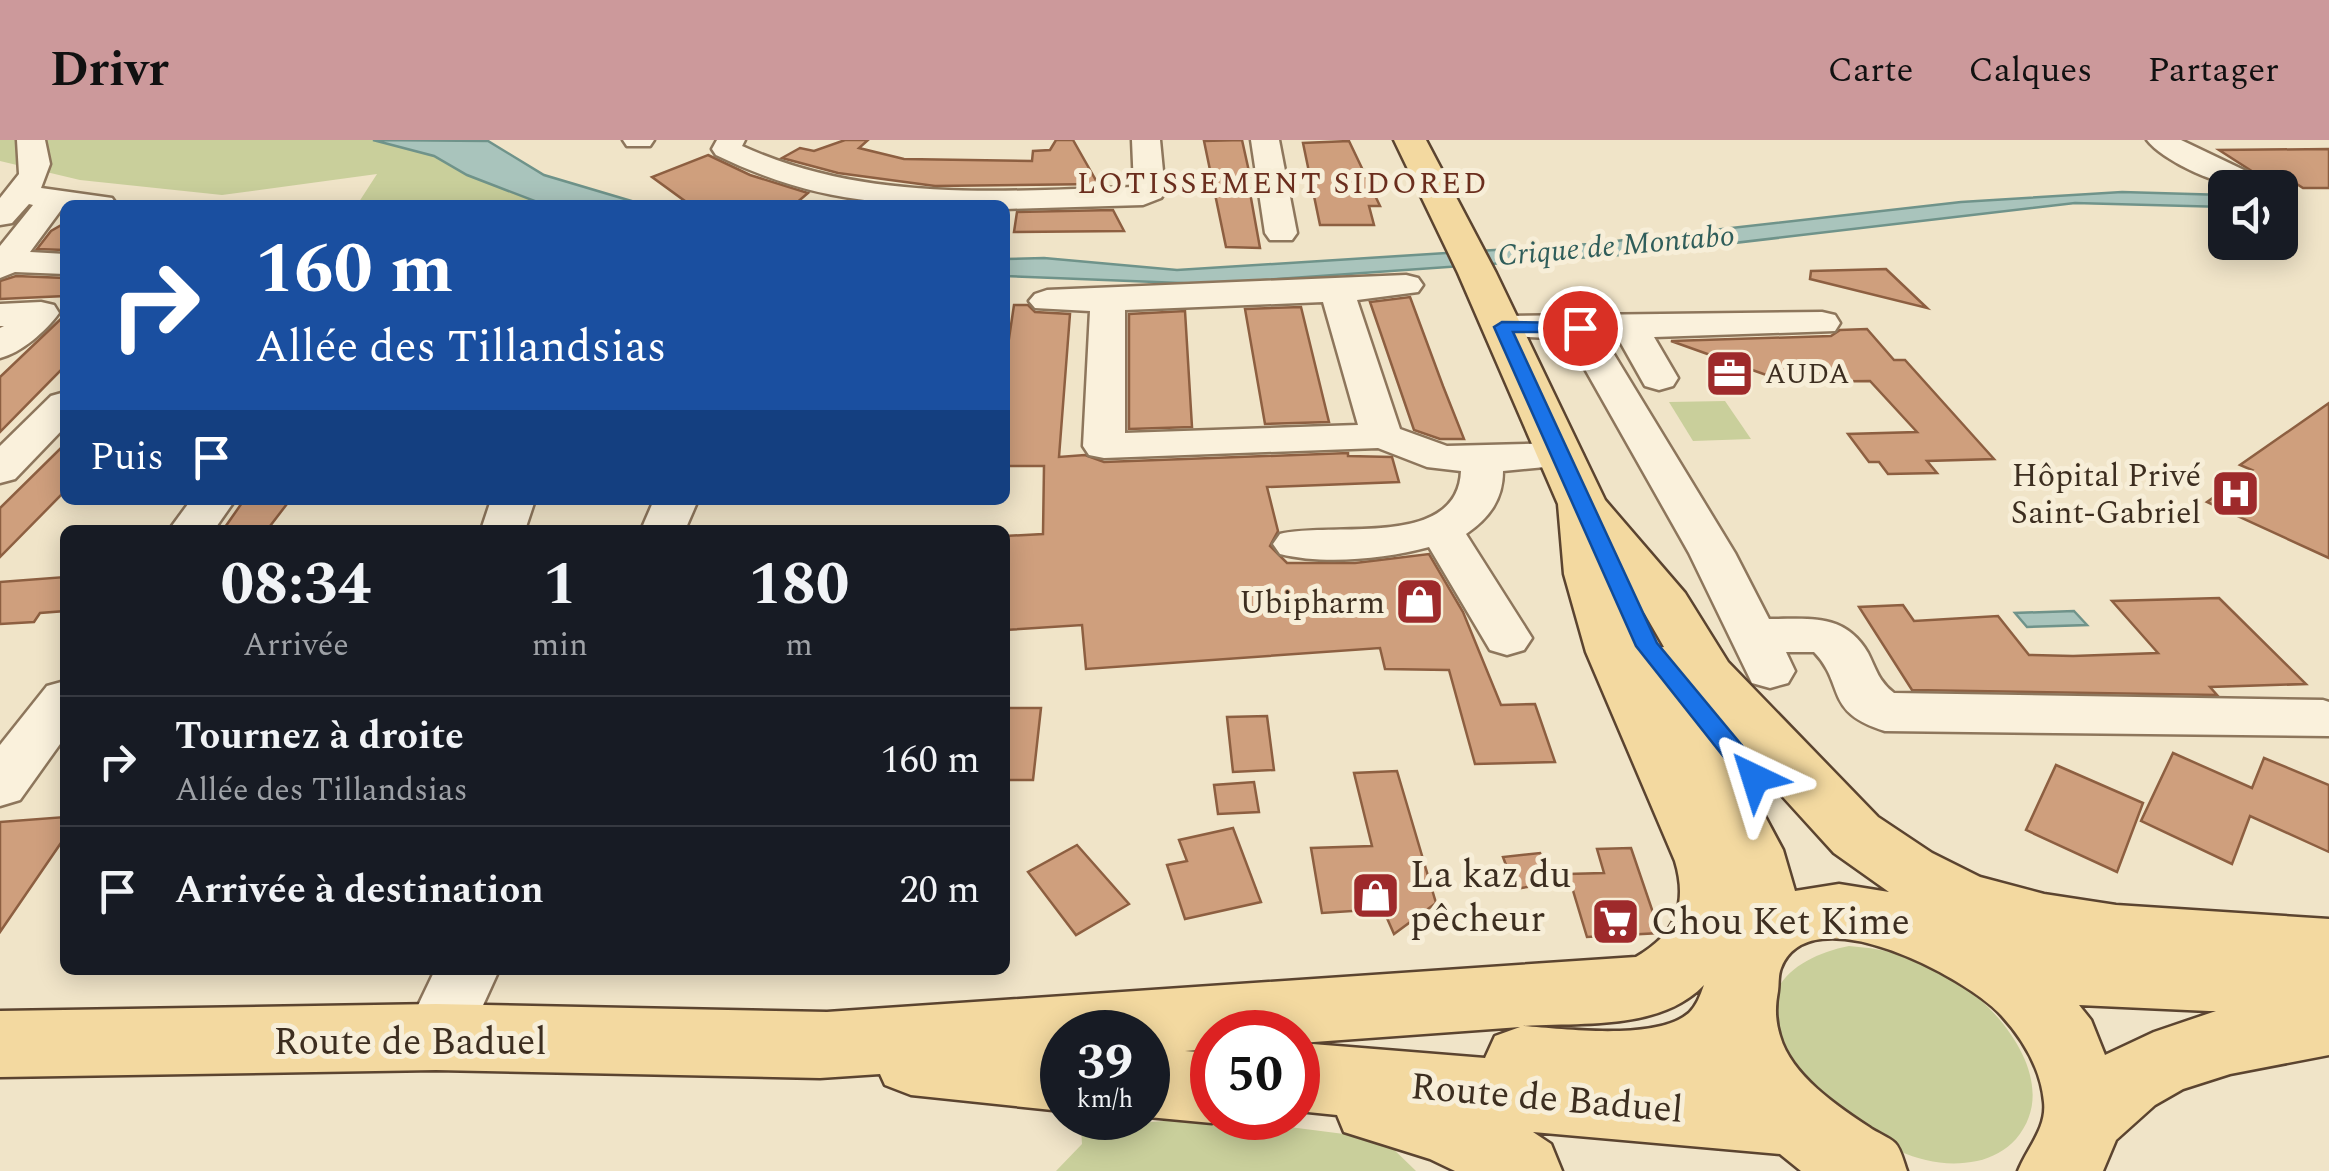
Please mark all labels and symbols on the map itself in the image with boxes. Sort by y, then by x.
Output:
district label: LOTISSEMENT SIDORED [1077,161,1489,207]
water label: Crique de Montabo [1496,213,1737,279]
pin [1538,286,1623,371]
office icon: AUDA [1704,347,1756,399]
place label: AUDA [1765,353,1849,396]
place label: Hôpital Privé Saint-Gabriel [2011,452,2201,538]
hospital icon: Hôpital Privé Saint-Gabriel [2210,467,2262,519]
shop icon: Ubipharm [1394,576,1446,628]
place label: Ubipharm [1239,579,1385,628]
position arrow [1703,726,1807,830]
place label: La kaz du pêcheur [1410,847,1571,949]
shop icon: La kaz du pêcheur [1349,870,1401,922]
place label: Chou Ket Kime [1651,894,1910,952]
supermarket icon: Chou Ket Kime [1590,895,1642,947]
speed limit sign: 50 [1190,1010,1320,1140]
street label: Route de Baduel [273,1014,547,1072]
street label: Route de Baduel [1408,1058,1685,1140]

